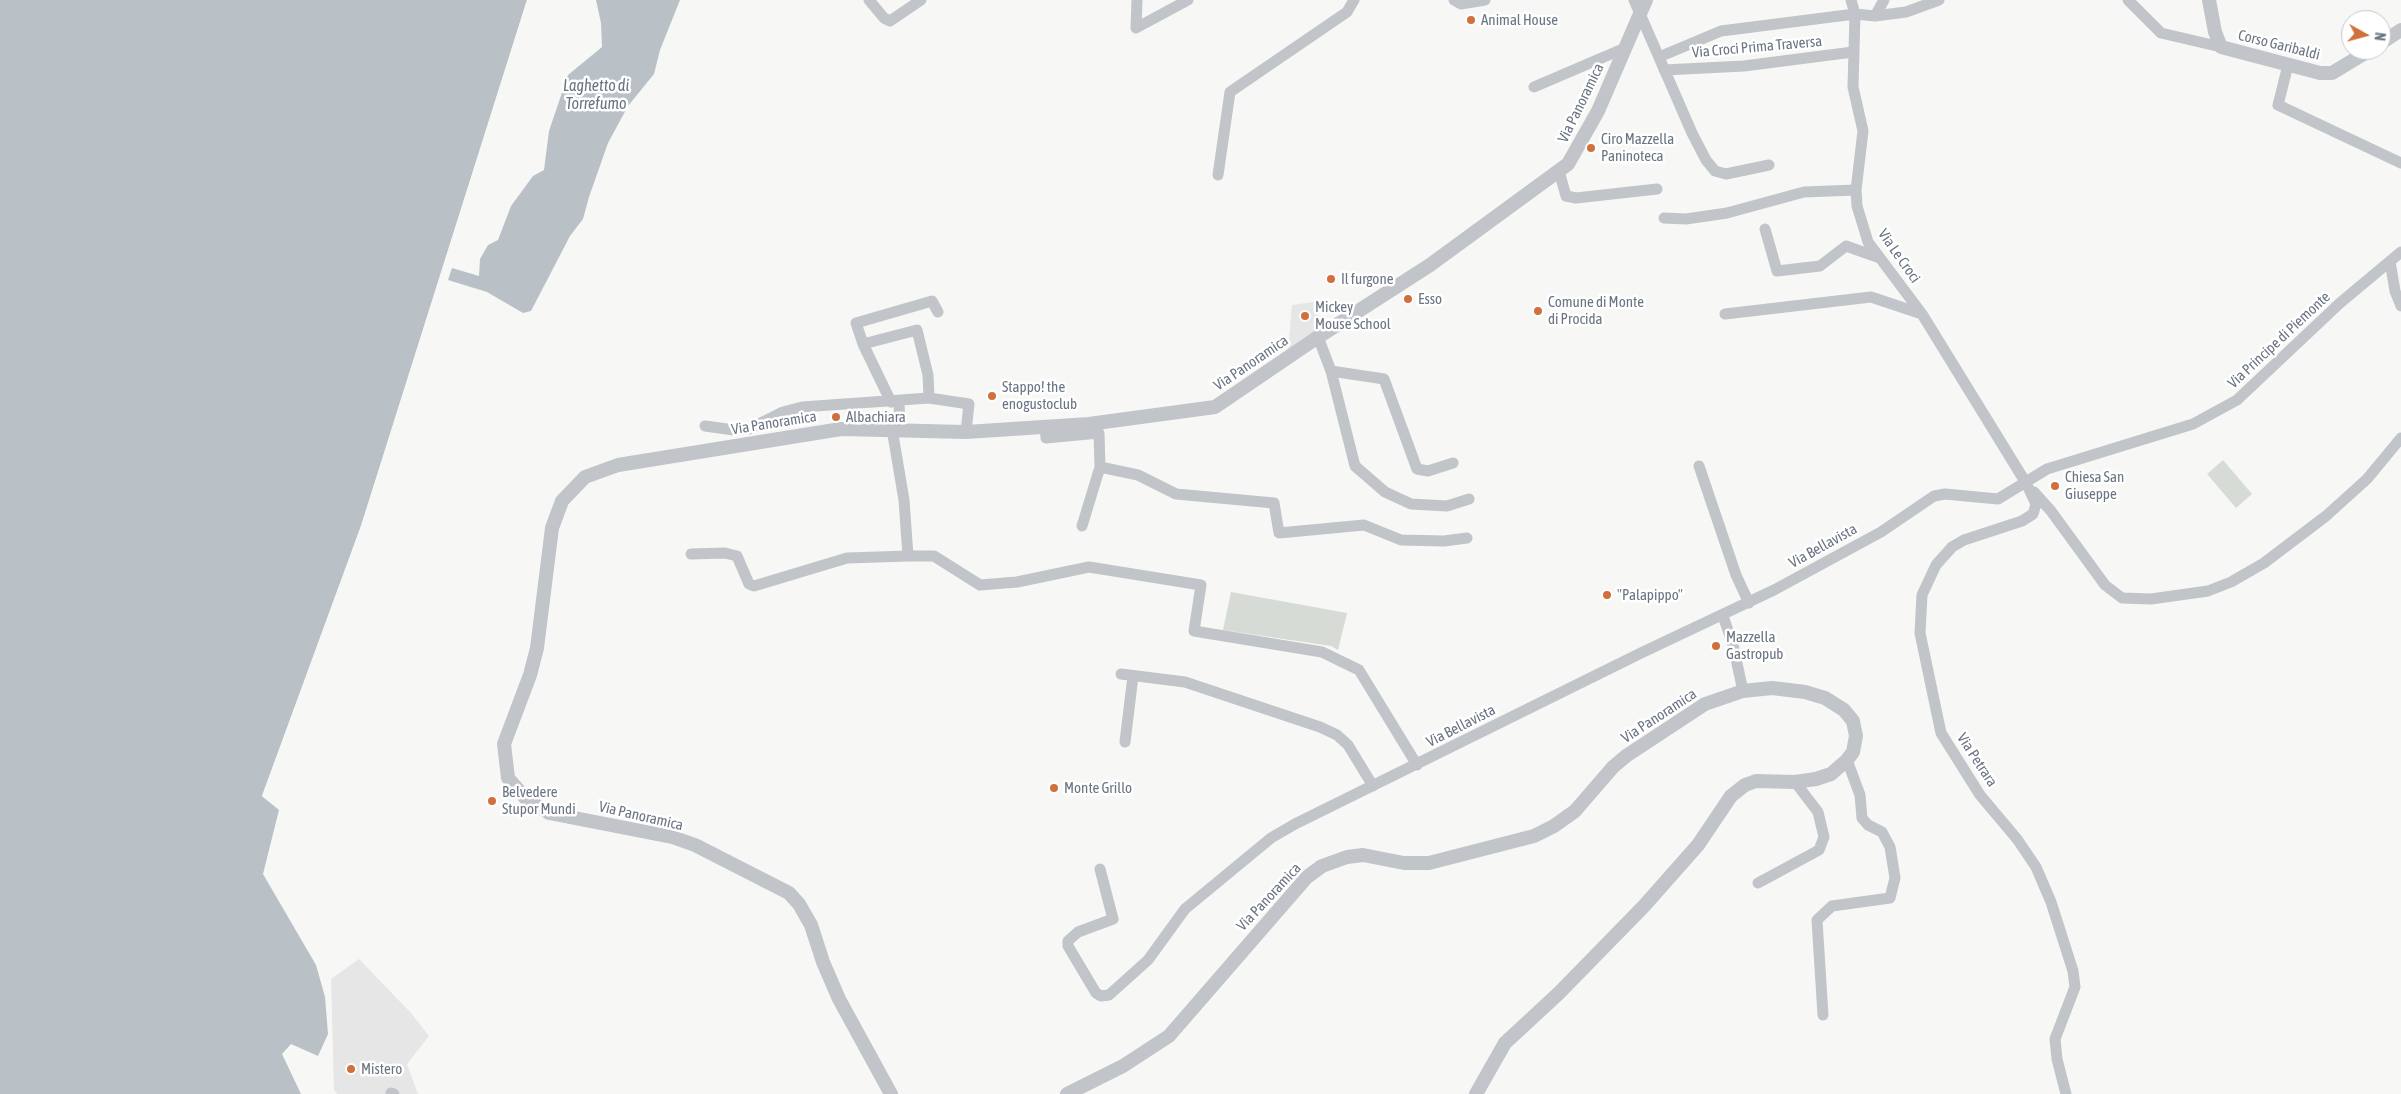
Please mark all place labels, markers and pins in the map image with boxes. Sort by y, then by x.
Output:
place label: Animal House [1481,11,1558,29]
marker: Animal House [1465,14,1477,26]
place label: Ciro Mazzella Paninoteca [1601,130,1674,165]
marker: Ciro Mazzella Paninoteca [1585,142,1597,154]
place label: Il furgone [1341,270,1393,288]
marker: Il furgone [1325,273,1337,285]
place label: Esso [1418,290,1442,308]
marker: Esso [1402,293,1414,305]
place label: Comune di Monte di Procida [1548,293,1644,328]
place label: Mickey Mouse School [1315,298,1391,333]
marker: Comune di Monte di Procida [1532,305,1544,317]
marker: Mickey Mouse School [1299,310,1311,322]
place label: Stappo! the enogustoclub [1002,378,1077,413]
marker: Stappo! the enogustoclub [986,390,998,402]
place label: Albachiara [846,408,906,426]
marker: Albachiara [830,411,842,423]
place label: Chiesa San Giuseppe [2065,468,2124,503]
marker: Chiesa San Giuseppe [2049,480,2061,492]
place label: "Palapippo" [1617,586,1683,604]
marker: "Palapippo" [1601,589,1613,601]
place label: Mazzella Gastropub [1726,628,1783,663]
marker: Mazzella Gastropub [1710,640,1722,652]
place label: Monte Grillo [1064,779,1132,797]
marker: Monte Grillo [1048,782,1060,794]
place label: Belvedere Stupor Mundi [502,783,576,818]
marker: Belvedere Stupor Mundi [486,795,498,807]
place label: Mistero [361,1060,402,1078]
marker: Mistero [345,1063,357,1075]

